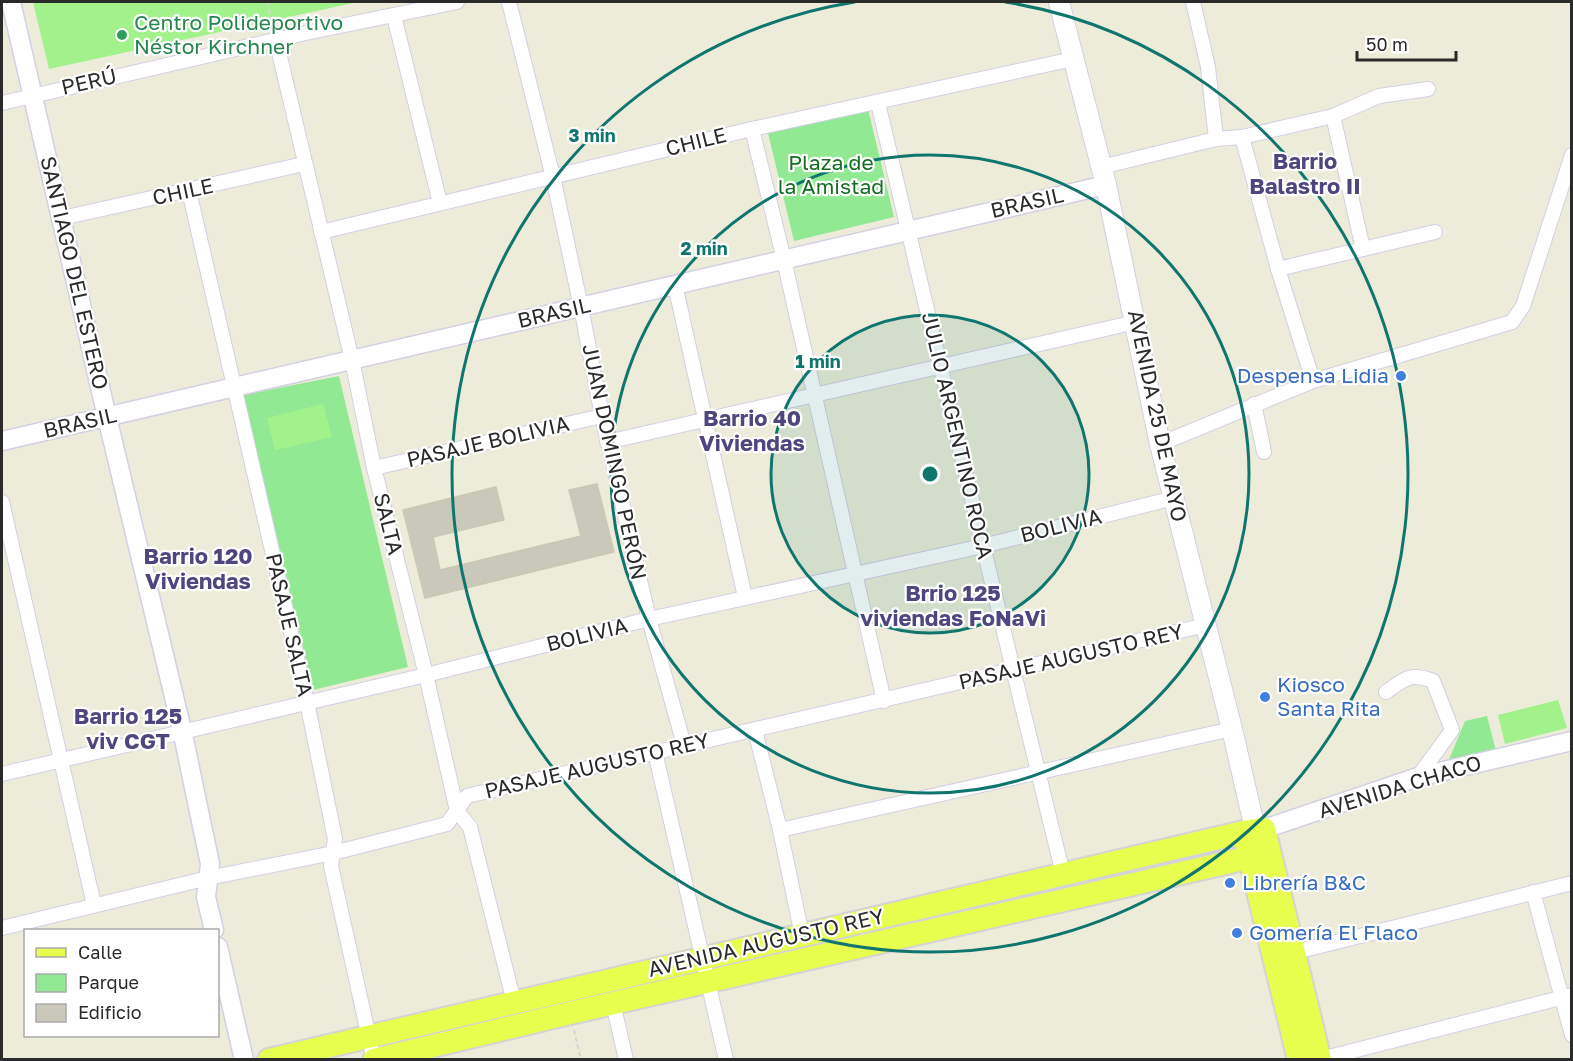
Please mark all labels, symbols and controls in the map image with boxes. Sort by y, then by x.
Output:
place label: Centro Polideportivo Néstor Kirchner [134,9,343,59]
scale bar [1357,24,1456,62]
marker: Centro Polideportivo Néstor Kirchner [115,28,129,42]
text: 50 m [1366,33,1408,55]
street label: PERÚ [59,62,119,100]
street label: CHILE [663,121,729,161]
text: 3 min [568,124,616,146]
district label: Barrio Balastro II [1249,147,1361,199]
park label: Plaza de la Amistad [778,149,884,199]
street label: SANTIAGO DEL ESTERO [35,154,114,392]
street label: CHILE [150,172,216,210]
street label: BRASIL [988,181,1066,223]
text: 2 min [680,237,728,259]
street label: BRASIL [515,291,593,333]
street label: AVENIDA 25 DE MAYO [1123,307,1193,524]
street label: JULIO ARGENTINO ROCA [917,310,999,562]
street label: JUAN DOMINGO PERÓN [577,341,653,582]
text: 1 min [795,350,841,372]
place label: Despensa Lidia [1237,362,1389,388]
marker: Despensa Lidia [1394,369,1408,383]
street label: BRASIL [41,401,119,443]
district label: Barrio 40 Viviendas [699,404,805,456]
street label: PASAJE BOLIVIA [404,410,572,472]
centre of rings [920,464,940,484]
street label: SALTA [369,490,409,557]
street label: BOLIVIA [1017,502,1104,548]
district label: Barrio 120 Viviendas [143,542,253,594]
street label: PASAJE SALTA [261,551,319,699]
district label: Brrio 125 viviendas FoNaVi [860,579,1046,631]
street label: BOLIVIA [543,611,630,657]
street label: PASAJE AUGUSTO REY [956,617,1186,694]
place label: Kiosco Santa Rita [1277,671,1381,721]
marker: Kiosco Santa Rita [1258,690,1272,704]
district label: Barrio 125 viv CGT [74,702,182,754]
street label: PASAJE AUGUSTO REY [482,726,712,803]
street label: AVENIDA CHACO [1315,749,1484,823]
place label: Librería B&C [1242,869,1366,895]
marker: Librería B&C [1223,876,1237,890]
street label: AVENIDA AUGUSTO REY [645,902,887,982]
place label: Gomería El Flaco [1249,919,1418,945]
marker: Gomería El Flaco [1230,926,1244,940]
legend [24,929,219,1037]
text: Calle [78,941,122,963]
text: Parque [78,971,139,993]
text: Edificio [78,1001,142,1023]

